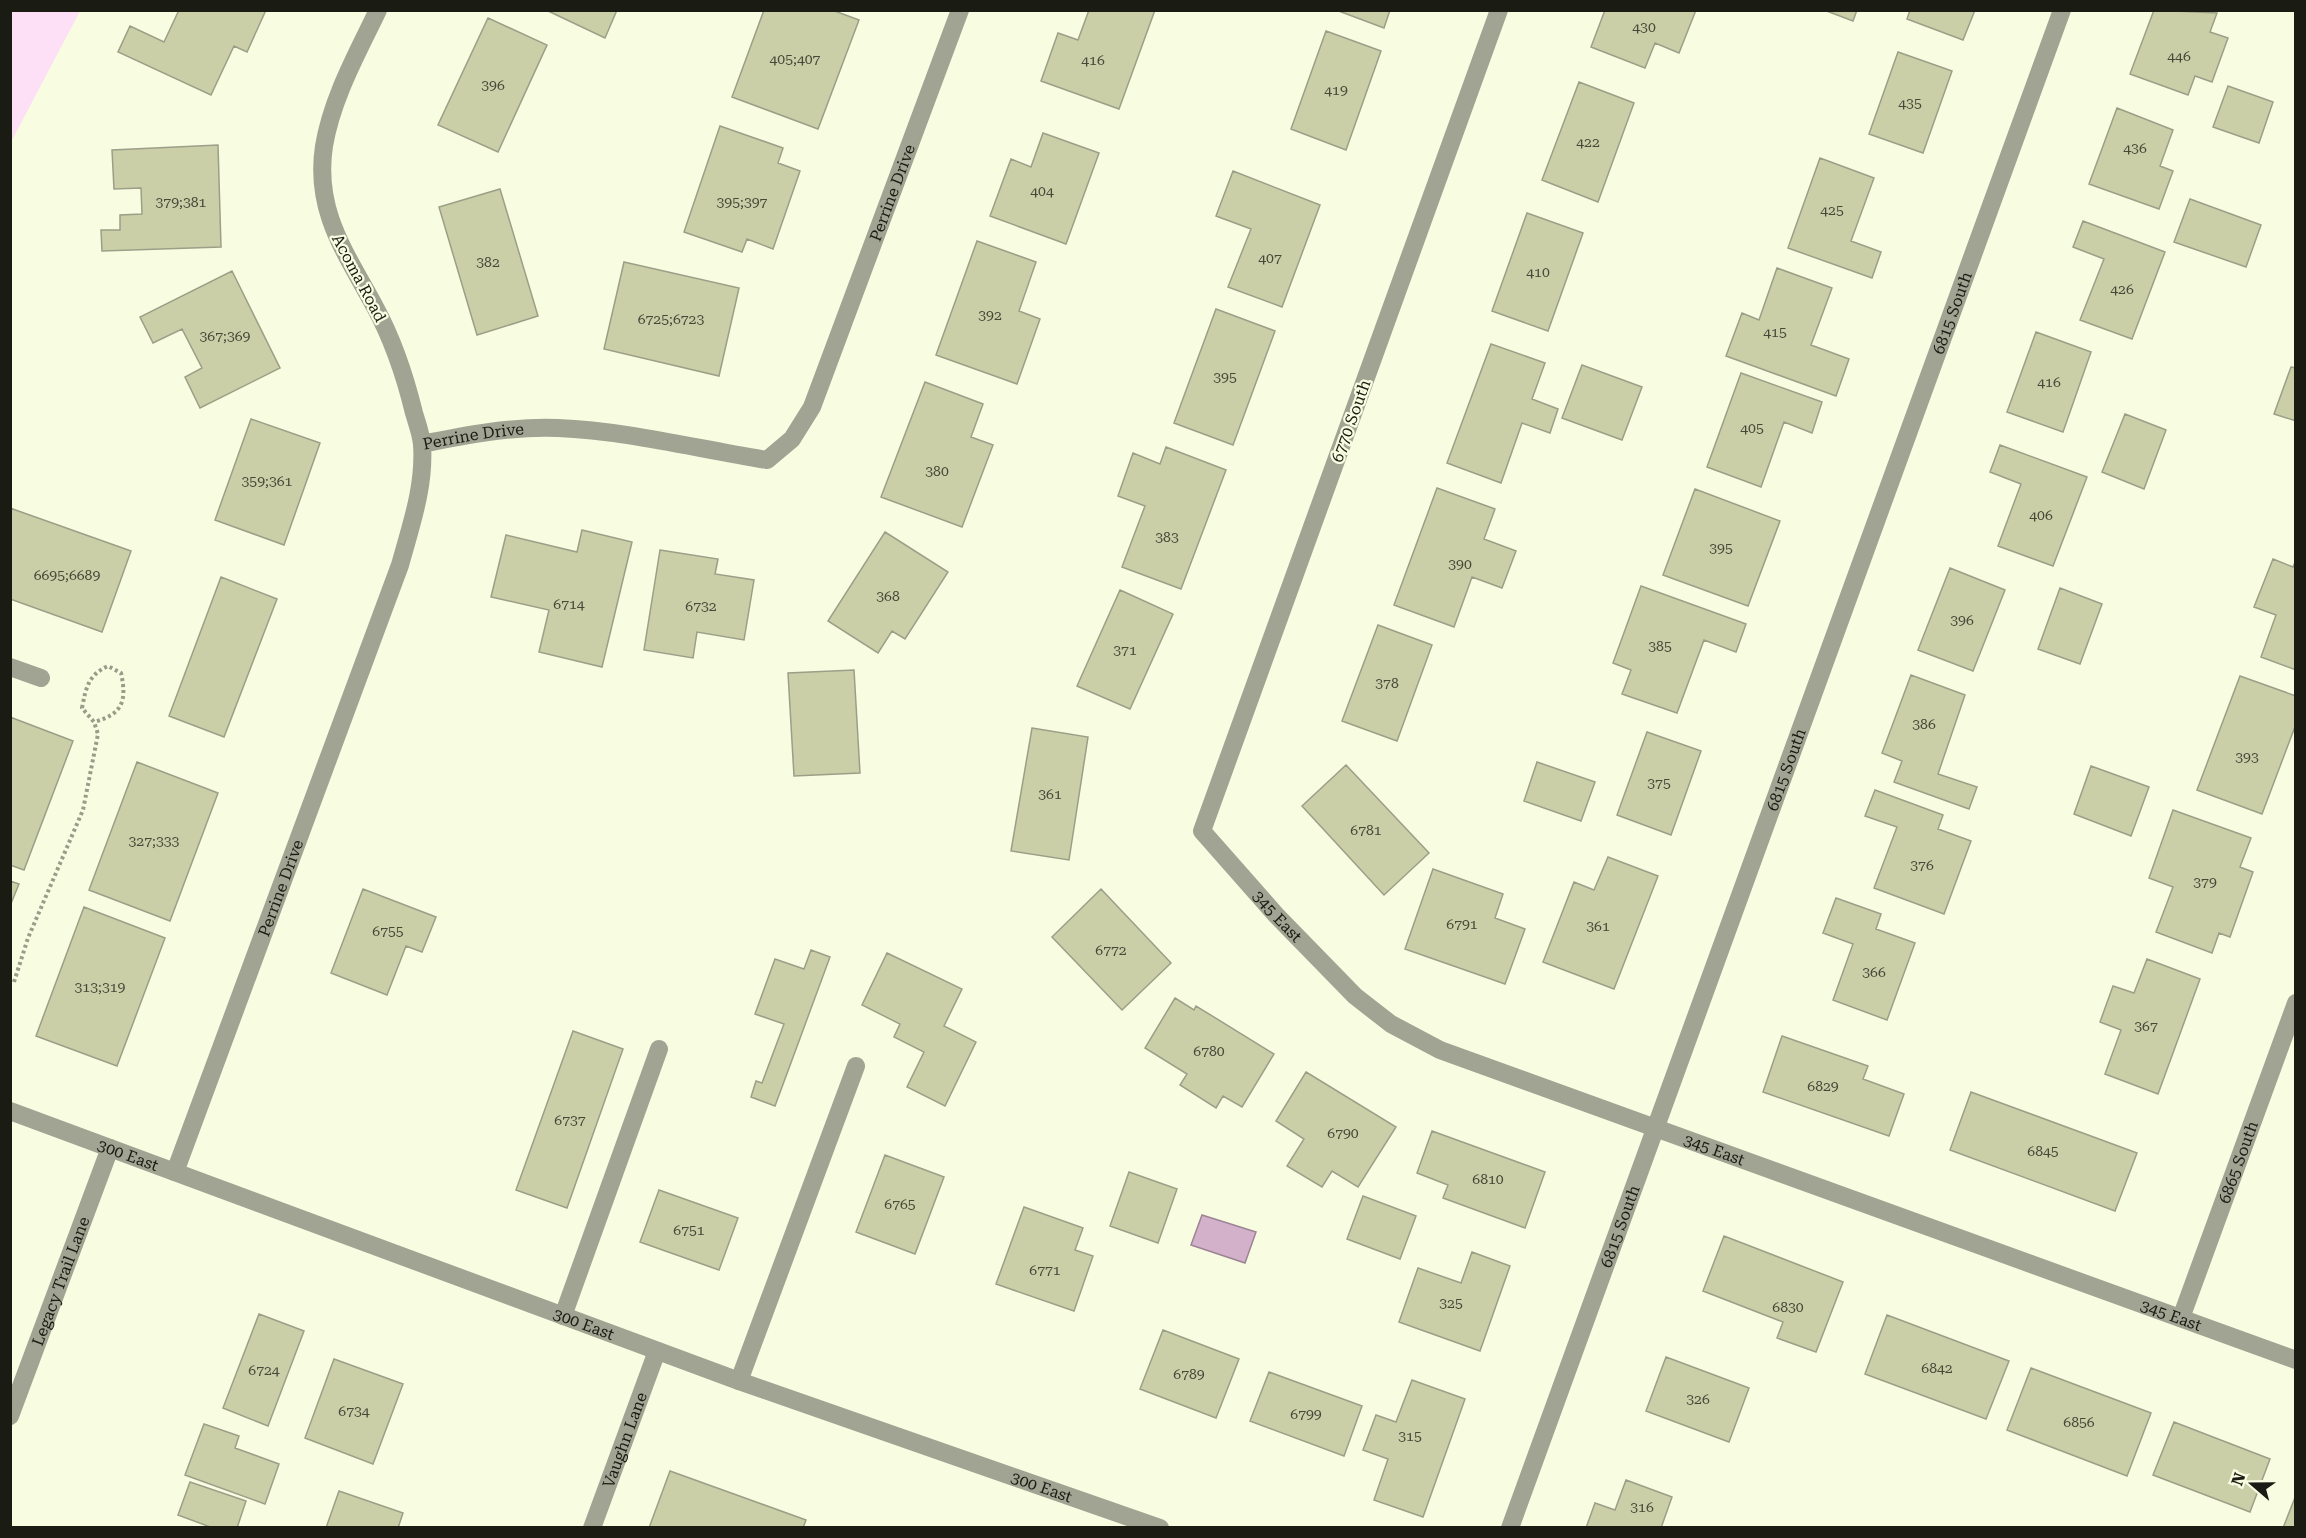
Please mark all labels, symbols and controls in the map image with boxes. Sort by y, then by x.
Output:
house number: 430 [1632,19,1656,35]
house number: 446 [2167,48,2191,64]
house number: 405;407 [770,51,821,67]
house number: 416 [1081,52,1105,68]
house number: 396 [481,77,505,93]
house number: 419 [1324,82,1348,98]
house number: 435 [1898,95,1922,111]
house number: 422 [1576,134,1600,150]
house number: 436 [2123,140,2147,156]
street label: Perrine Drive [865,141,919,244]
house number: 404 [1030,183,1054,199]
house number: 379;381 [156,194,207,210]
house number: 395;397 [717,194,768,210]
house number: 425 [1820,202,1844,218]
street label: Acoma Road [328,231,390,325]
house number: 407 [1258,250,1282,266]
house number: 382 [476,254,500,270]
house number: 410 [1526,264,1550,280]
street label: 6815 South [1928,269,1976,357]
house number: 426 [2110,281,2134,297]
house number: 392 [978,307,1002,323]
house number: 6725;6723 [638,311,704,327]
house number: 415 [1763,324,1787,340]
house number: 367;369 [200,328,251,344]
house number: 395 [1213,369,1237,385]
house number: 416 [2037,374,2061,390]
street label: 6770 South [1327,377,1375,465]
street label: Perrine Drive [421,419,525,453]
house number: 405 [1740,420,1764,436]
house number: 380 [925,463,949,479]
house number: 359;361 [242,473,293,489]
house number: 406 [2029,507,2053,523]
house number: 383 [1155,529,1179,545]
house number: 395 [1709,540,1733,556]
house number: 390 [1448,556,1472,572]
house number: 6695;6689 [34,567,100,583]
house number: 368 [876,588,900,604]
house number: 6714 [553,596,585,612]
house number: 6732 [685,598,717,614]
house number: 396 [1950,612,1974,628]
house number: 385 [1648,638,1672,654]
house number: 371 [1113,642,1137,658]
house number: 378 [1375,675,1399,691]
house number: 386 [1912,716,1936,732]
street label: 6815 South [1762,726,1809,813]
house number: 393 [2235,749,2259,765]
house number: 375 [1647,775,1671,791]
house number: 361 [1038,786,1062,802]
house number: 6781 [1350,822,1382,838]
house number: 327;333 [129,833,180,849]
street label: Perrine Drive [254,837,307,939]
house number: 376 [1910,857,1934,873]
house number: 379 [2193,874,2217,890]
street label: 345 East [1249,886,1306,946]
house number: 6791 [1446,916,1478,932]
house number: 361 [1586,918,1610,934]
house number: 6755 [372,923,404,939]
house number: 6772 [1095,942,1127,958]
house number: 366 [1862,964,1886,980]
house number: 313;319 [75,979,126,995]
house number: 367 [2134,1018,2158,1034]
house number: 6780 [1193,1043,1225,1059]
house number: 6829 [1807,1078,1839,1094]
house number: 6737 [554,1112,586,1128]
street label: 6865 South [2214,1118,2262,1206]
house number: 6790 [1327,1125,1359,1141]
street label: 345 East [1681,1130,1747,1169]
street label: 300 East [95,1135,161,1175]
house number: 6845 [2027,1143,2059,1159]
house number: 6810 [1472,1171,1504,1187]
street label: 6815 South [1596,1183,1643,1270]
house number: 6765 [884,1196,916,1212]
street label: Legacy Trail Lane [28,1214,93,1348]
house number: 6751 [673,1222,705,1238]
house number: 6771 [1029,1262,1061,1278]
house number: 325 [1439,1295,1463,1311]
street label: 345 East [2138,1295,2204,1335]
house number: 6830 [1772,1299,1804,1315]
street label: 300 East [551,1304,617,1344]
house number: 6842 [1921,1360,1953,1376]
house number: 6724 [248,1362,280,1378]
house number: 6789 [1173,1366,1205,1382]
street label: Vaughn Lane [598,1389,651,1490]
house number: 326 [1686,1391,1710,1407]
house number: 6734 [338,1403,370,1419]
house number: 6799 [1290,1406,1322,1422]
house number: 6856 [2063,1414,2095,1430]
house number: 315 [1398,1428,1422,1444]
north arrow [2222,1454,2282,1514]
street label: 300 East [1009,1467,1075,1506]
text: N [2227,1470,2249,1488]
house number: 316 [1630,1499,1654,1515]

